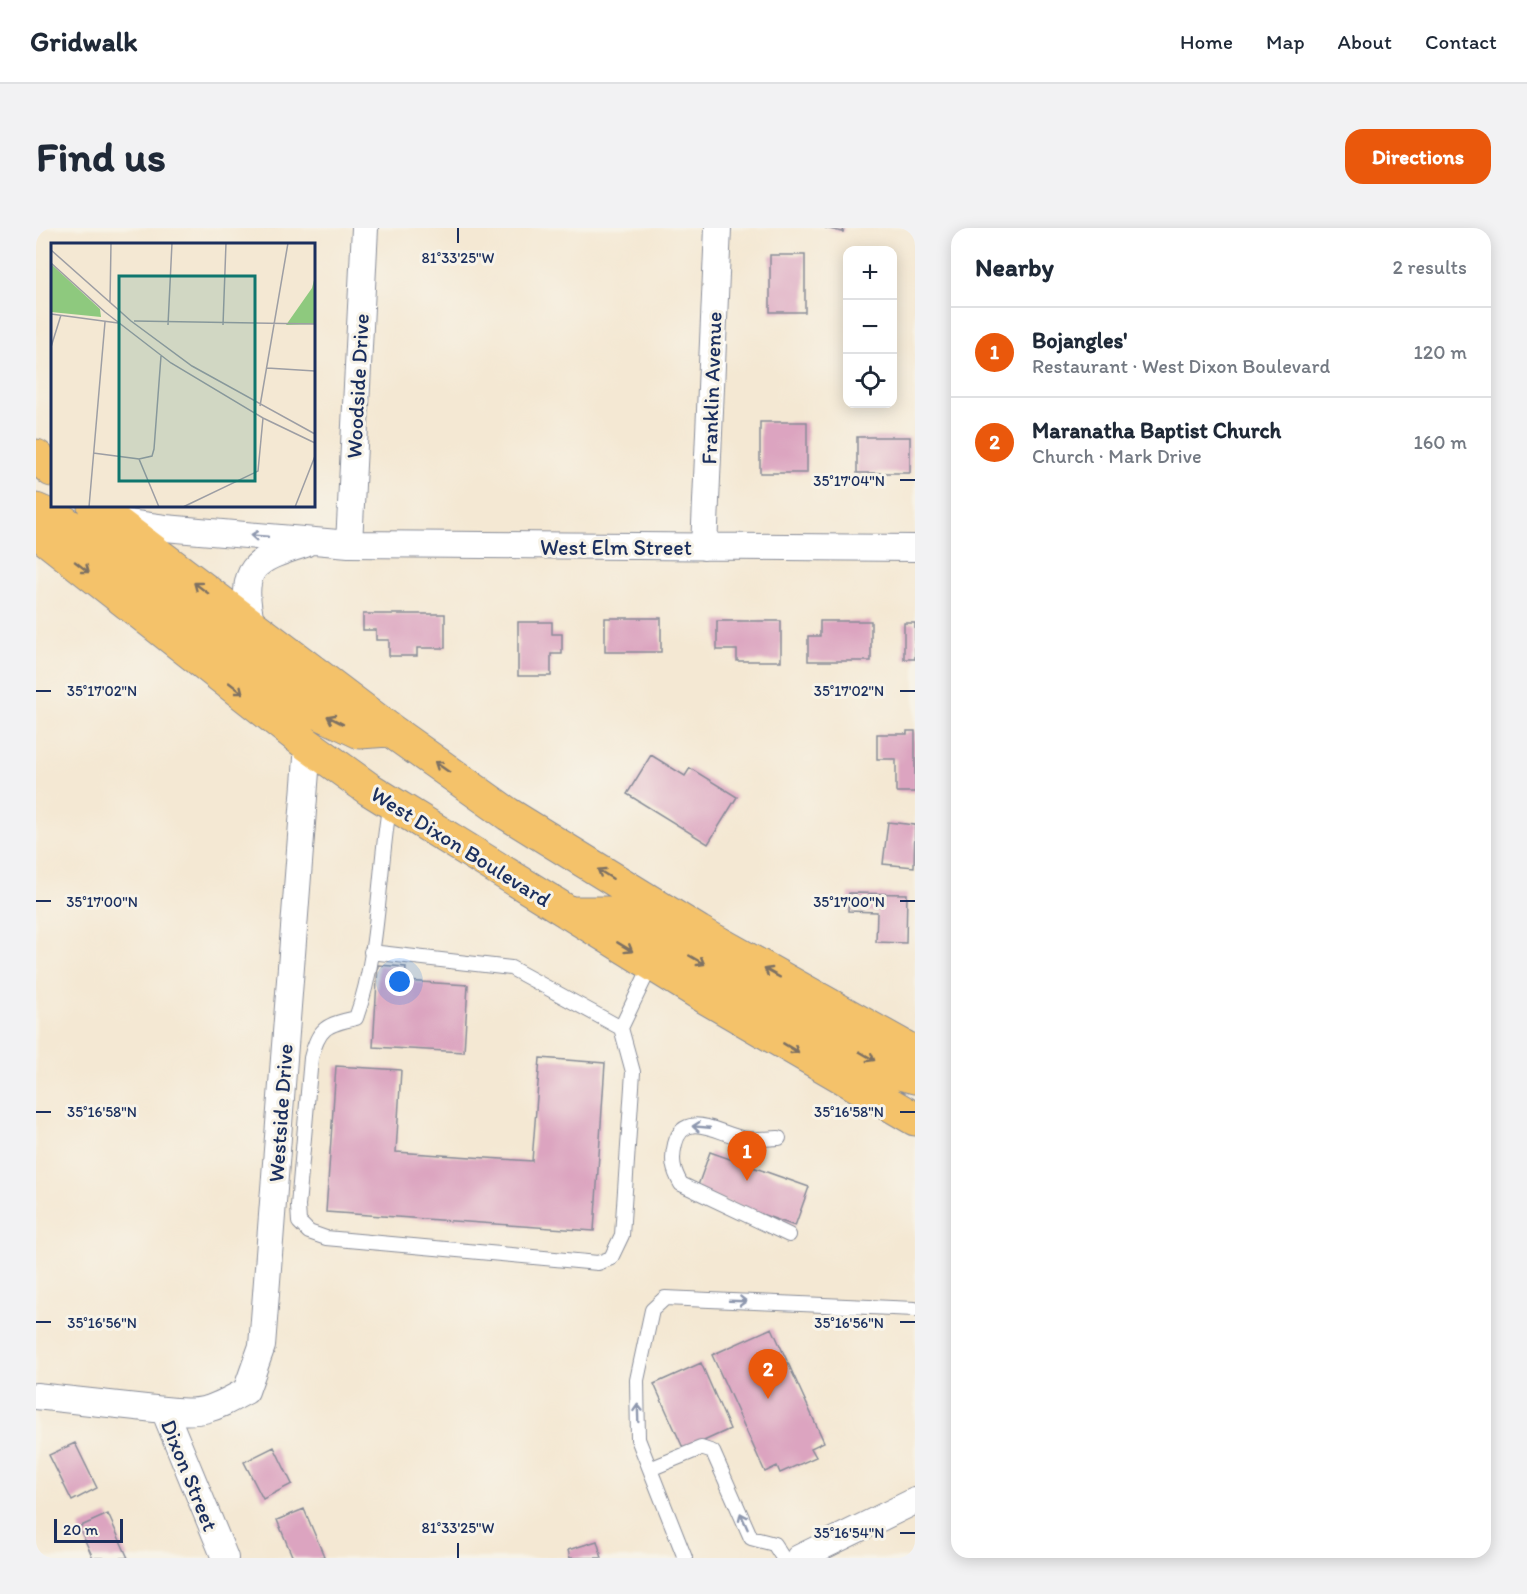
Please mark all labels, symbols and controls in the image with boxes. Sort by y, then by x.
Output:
text: Gridwalk [30,24,138,58]
text: Home [1180,29,1233,54]
text: Map [1266,29,1305,54]
text: About [1338,29,1392,54]
text: Contact [1425,29,1497,54]
button: Directions [1345,129,1491,184]
text: Find us [36,131,166,182]
inset map [51,243,315,507]
map controls [843,246,897,408]
button: + [843,246,897,300]
text: 81°33'25"W [422,249,495,267]
text: Nearby [975,251,1054,283]
text: 2 results [1393,255,1467,279]
button: − [843,300,897,354]
street label: Franklin Avenue [695,311,728,465]
street label: Woodside Drive [340,313,375,459]
text: Bojangles' [1032,327,1127,354]
text: 1 [990,340,999,364]
text: 120 m [1414,340,1467,364]
button: locate [843,354,897,408]
text: Restaurant · West Dixon Boulevard [1032,354,1330,378]
text: Maranatha Baptist Church [1032,417,1281,444]
text: 2 [989,430,1000,454]
text: 160 m [1414,430,1467,454]
text: Church · Mark Drive [1032,444,1202,468]
text: 35°17'04"N [813,472,885,490]
one-way arrow [249,530,269,541]
street label: West Elm Street [540,534,692,561]
one-way arrow [74,561,90,573]
one-way arrow [194,581,210,594]
one-way arrow [227,681,243,694]
text: 35°17'02"N [67,682,137,700]
text: 35°17'02"N [814,682,884,700]
one-way arrow [326,714,344,725]
one-way arrow [434,761,450,773]
street label: West Dixon Boulevard [366,780,556,913]
one-way arrow [597,867,614,879]
text: 35°17'00"N [66,893,138,911]
text: 35°17'00"N [813,893,885,911]
one-way arrow [616,941,633,953]
one-way arrow [688,954,705,966]
your location [385,967,414,996]
one-way arrow [764,967,781,979]
one-way arrow [783,1042,800,1054]
street label: Westside Drive [262,1043,299,1183]
one-way arrow [858,1051,875,1063]
text: 35°16'58"N [67,1103,137,1121]
text: 35°16'58"N [814,1103,884,1121]
one-way arrow [692,1121,712,1132]
pin: 1 [728,1132,766,1181]
one-way arrow [727,1296,747,1307]
text: 35°16'56"N [67,1314,137,1332]
text: 35°16'56"N [814,1314,884,1332]
pin: 2 [748,1350,788,1399]
one-way arrow [632,1403,643,1423]
street label: Dixon Street [155,1416,224,1535]
one-way arrow [738,1513,749,1531]
scale bar [54,1516,123,1544]
text: 81°33'25"W [422,1519,495,1537]
text: 20 m [63,1520,98,1539]
text: 35°16'54"N [814,1524,884,1542]

